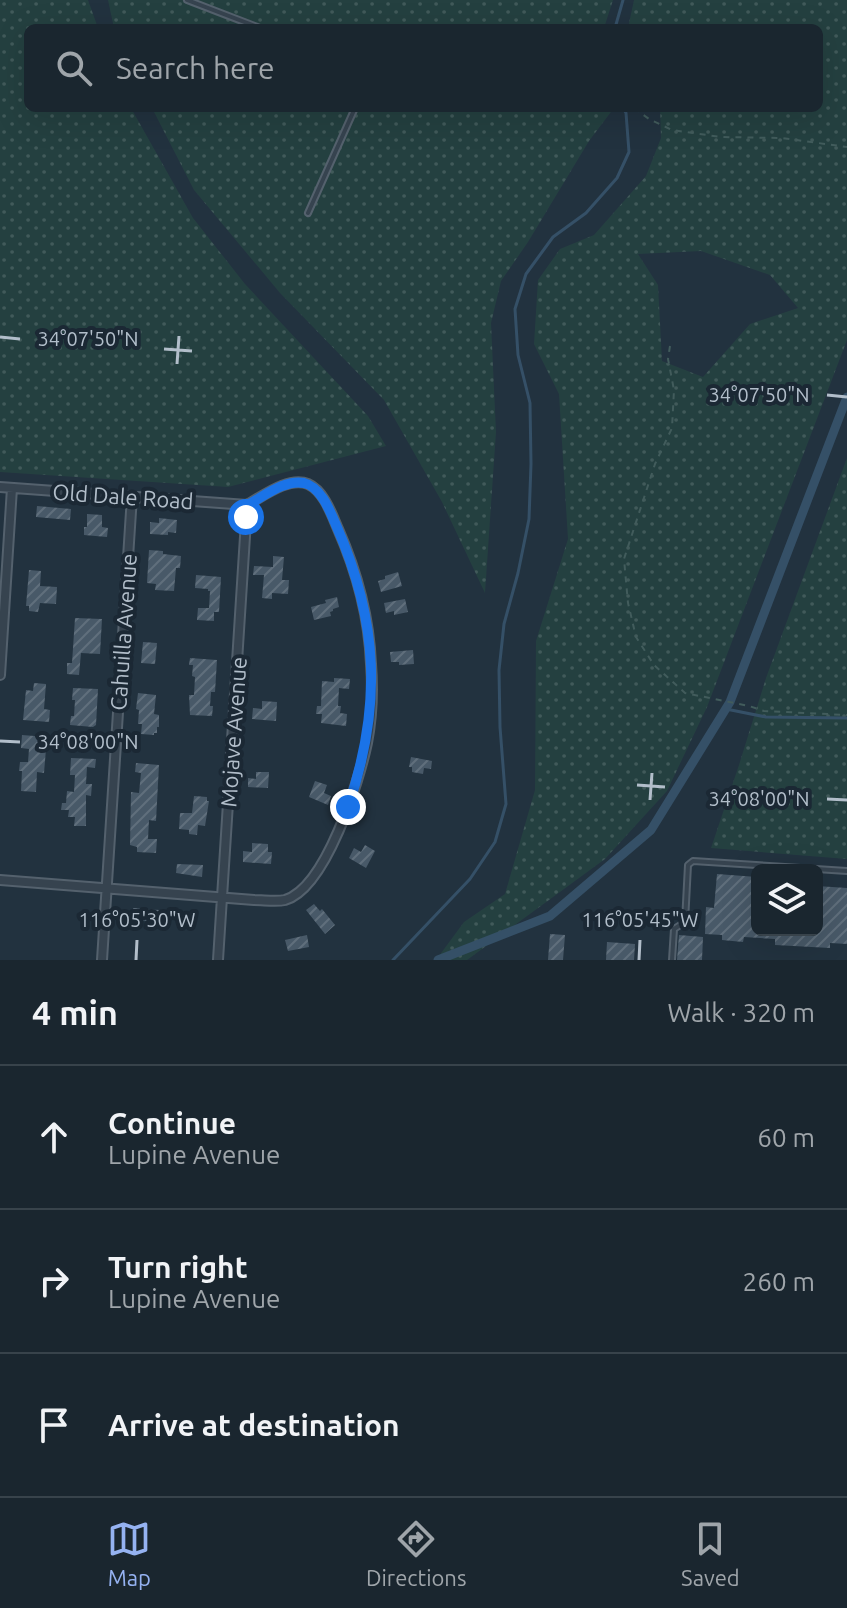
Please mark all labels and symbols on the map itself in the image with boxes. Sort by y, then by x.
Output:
text: 34°07'50"N [37,327,139,350]
text: 34°07'50"N [708,383,810,406]
street label: Old Dale Road [52,479,194,513]
route start [228,499,264,535]
street label: Cahuilla Avenue [105,553,141,711]
street label: Mojave Avenue [215,656,251,808]
text: 34°08'00"N [37,730,139,753]
text: 34°08'00"N [708,787,810,810]
route end [330,789,366,825]
text: 116°05'30"W [79,908,195,931]
text: 116°05'45"W [582,908,698,931]

